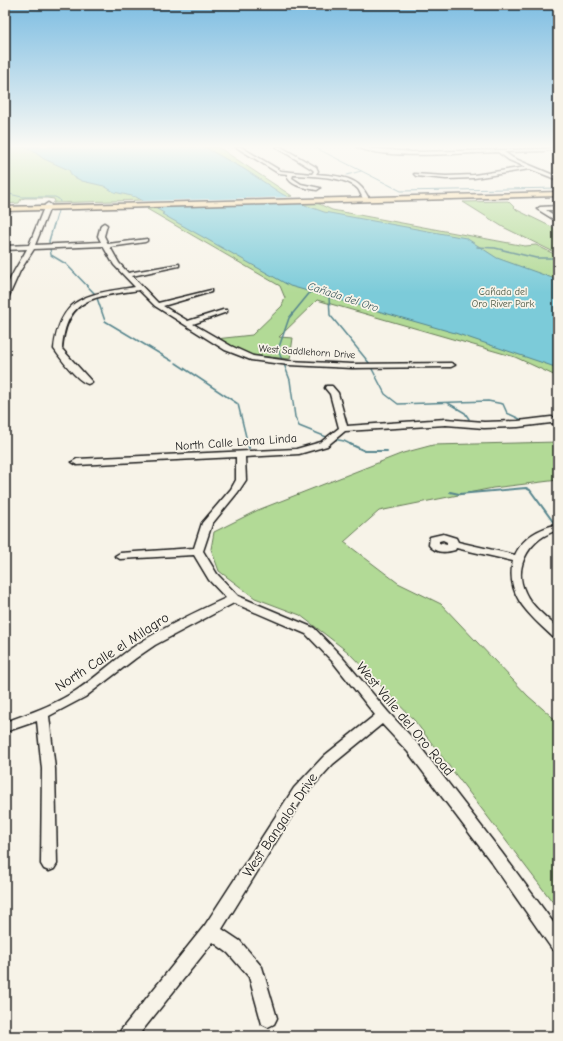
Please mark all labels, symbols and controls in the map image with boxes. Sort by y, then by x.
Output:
water label: Cañada del Oro [306,279,380,315]
park label: Cañada del Oro River Park [472,286,534,310]
street label: West Saddlehorn Drive [258,343,356,361]
street label: North Calle Loma Linda [175,431,297,453]
street label: North Calle el Milagro [52,609,172,695]
street label: West Valle del Oro Road [352,659,458,779]
street label: West Bangalor Drive [239,770,321,880]

